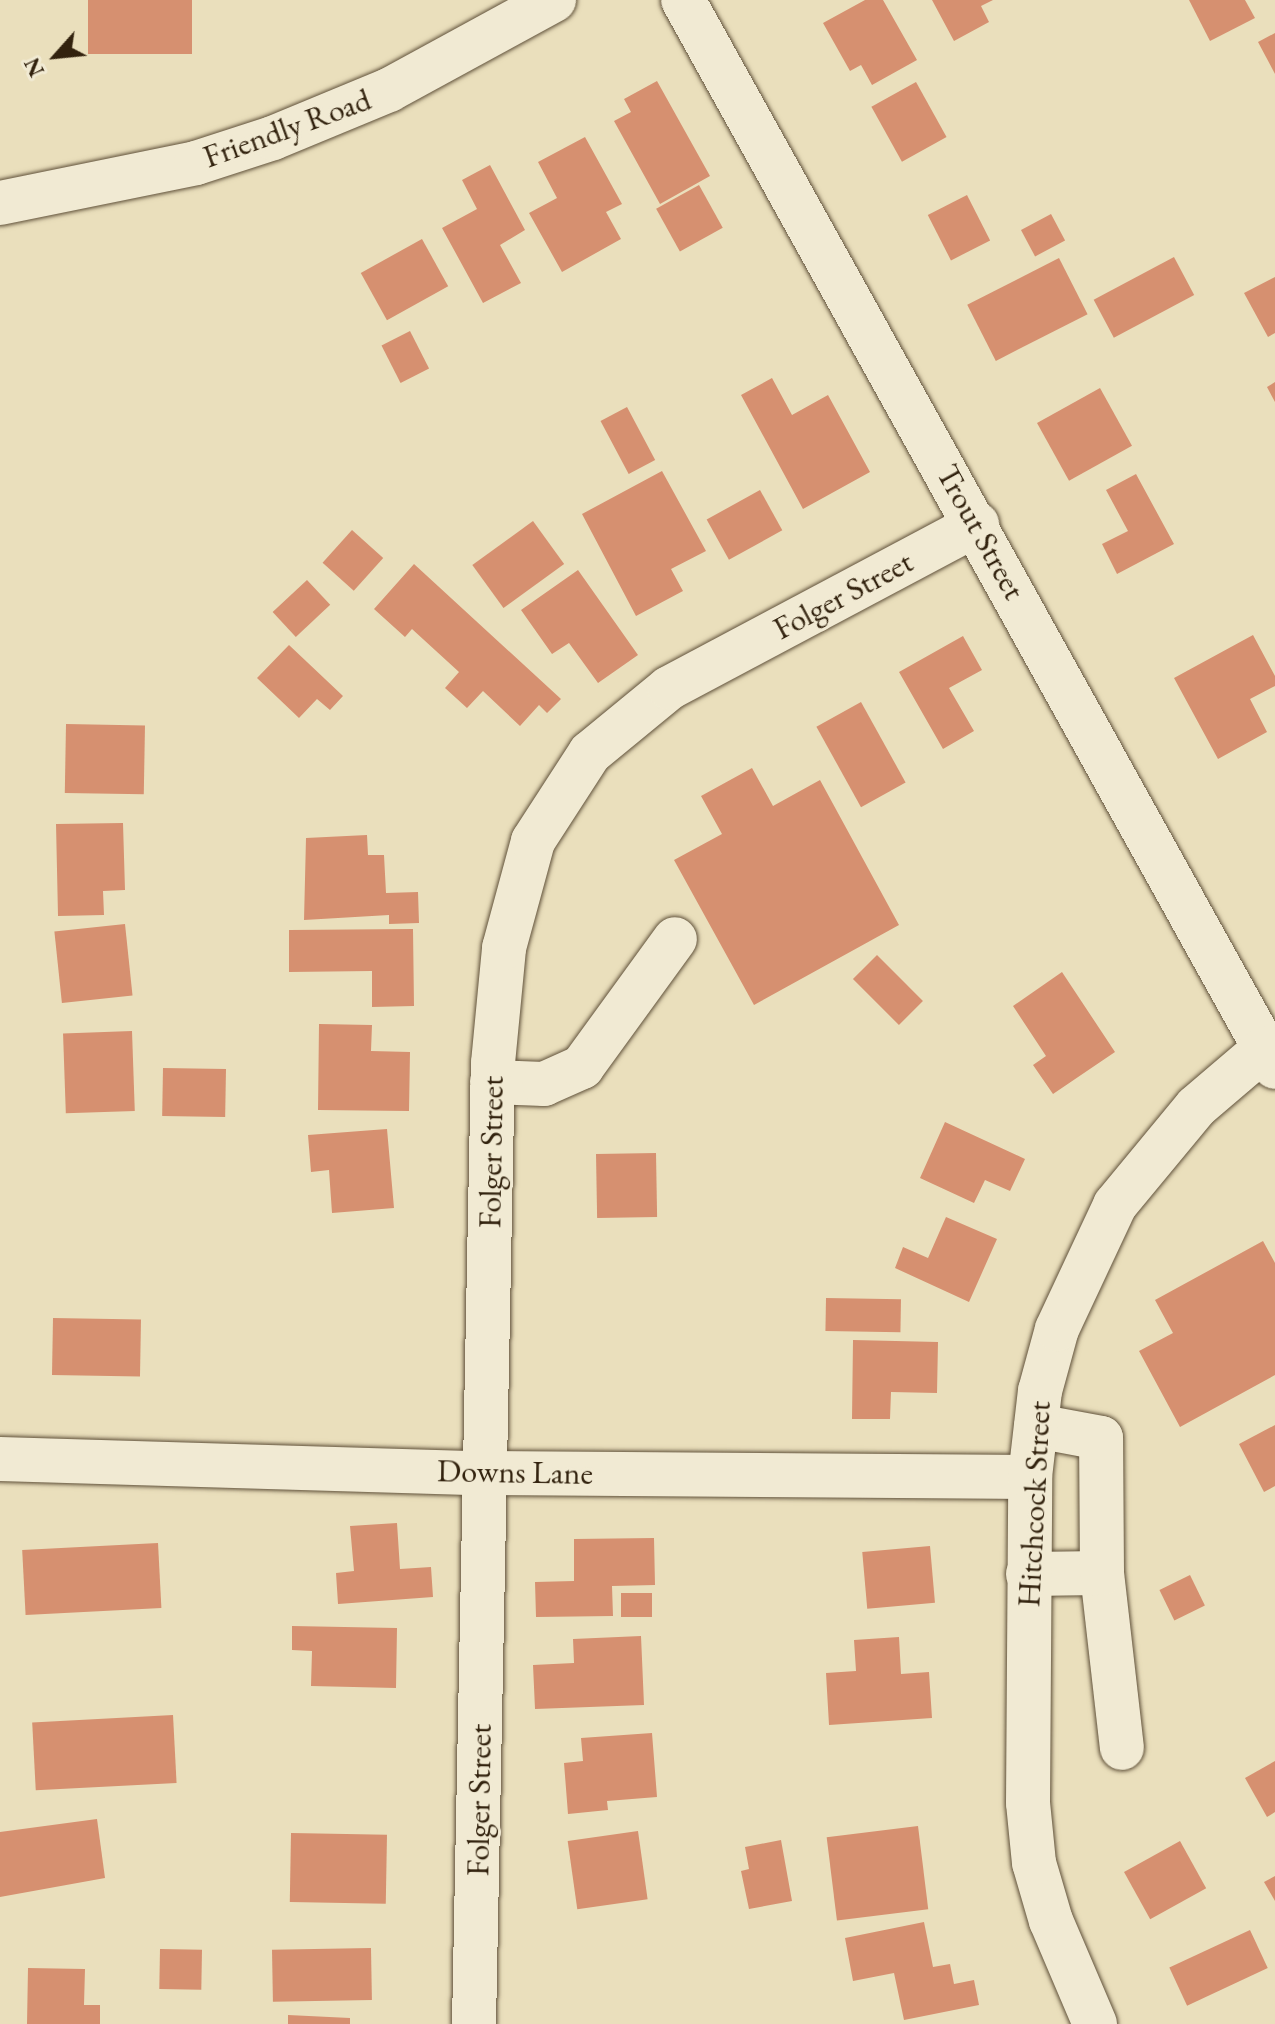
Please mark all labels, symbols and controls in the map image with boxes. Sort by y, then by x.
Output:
north arrow [16,16,96,96]
text: N [17,53,51,82]
street label: Friendly Road [198,80,376,176]
street label: Trout Street [928,458,1034,606]
street label: Folger Street [767,542,919,648]
street label: Folger Street [470,1076,512,1228]
street label: Hitchcock Street [1009,1400,1059,1608]
street label: Downs Lane [437,1451,593,1493]
street label: Folger Street [458,1724,500,1876]

